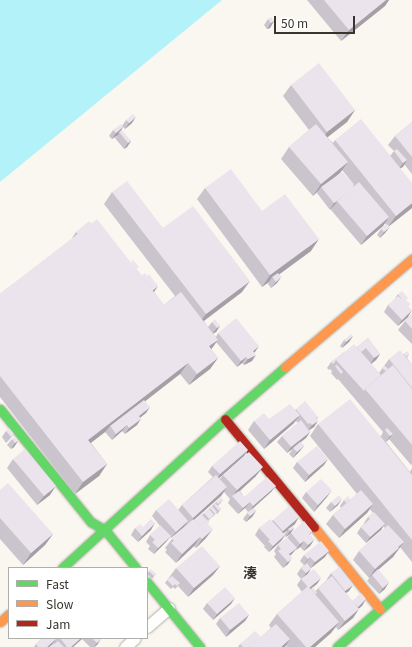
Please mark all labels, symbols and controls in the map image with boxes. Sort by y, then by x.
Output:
scale bar [276,8,357,34]
text: 50 m [281,14,308,31]
district label: 湊 [243,564,257,580]
legend [8,567,148,639]
text: Fast [46,575,69,592]
text: Slow [46,595,73,612]
text: Jam [46,615,70,632]

